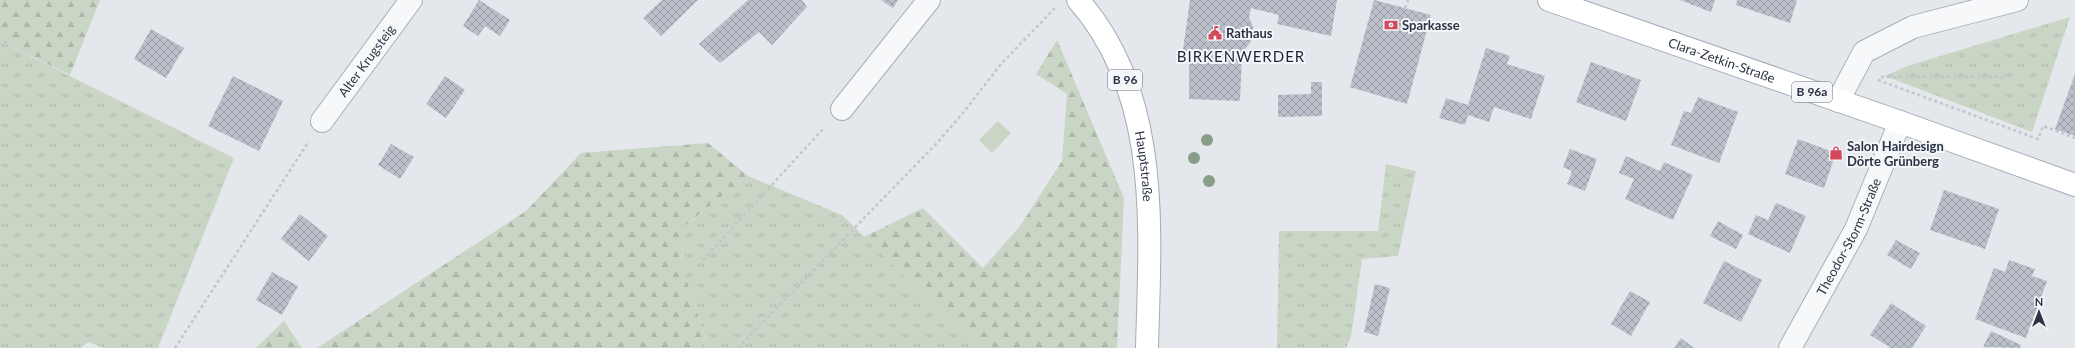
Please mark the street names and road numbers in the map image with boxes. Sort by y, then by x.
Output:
street label: Alter Krugsteig [335,21,398,100]
street label: Clara-Zetkin-Straße [1666,34,1777,86]
road number: B 96 [1108,70,1142,90]
road number: B 96a [1792,82,1832,102]
street label: Hauptstraße [1132,129,1156,202]
street label: Theodor-Storm-Straße [1813,175,1884,298]

